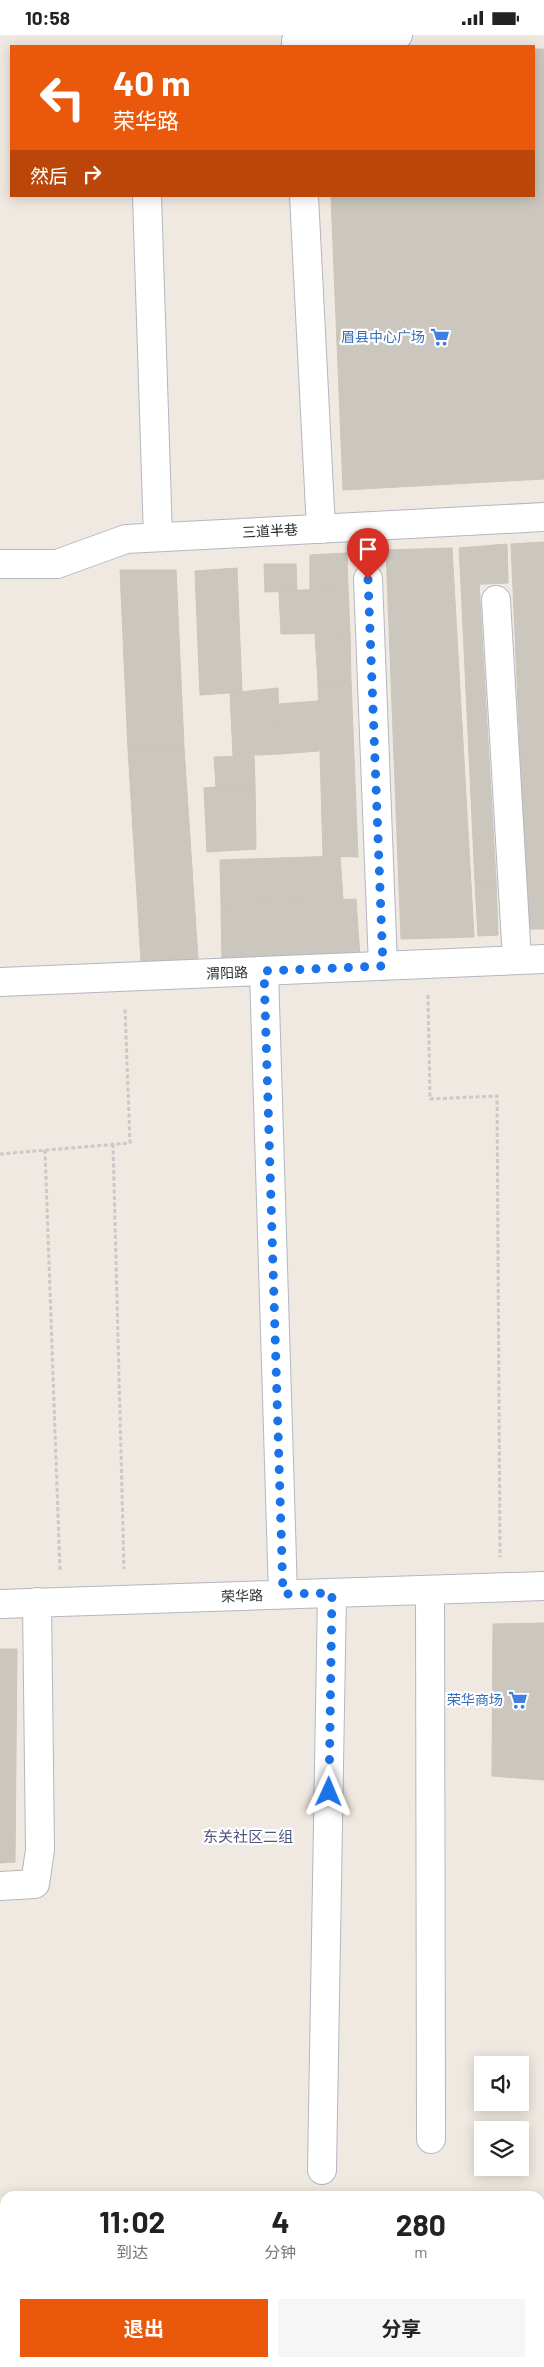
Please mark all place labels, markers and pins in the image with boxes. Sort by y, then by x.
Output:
supermarket icon: 眉县中心广场 [429,326,451,348]
place label: 眉县中心广场 [341,328,425,345]
pin [347,528,389,579]
supermarket icon: 荣华商场 [507,1689,529,1711]
place label: 荣华商场 [447,1691,503,1708]

